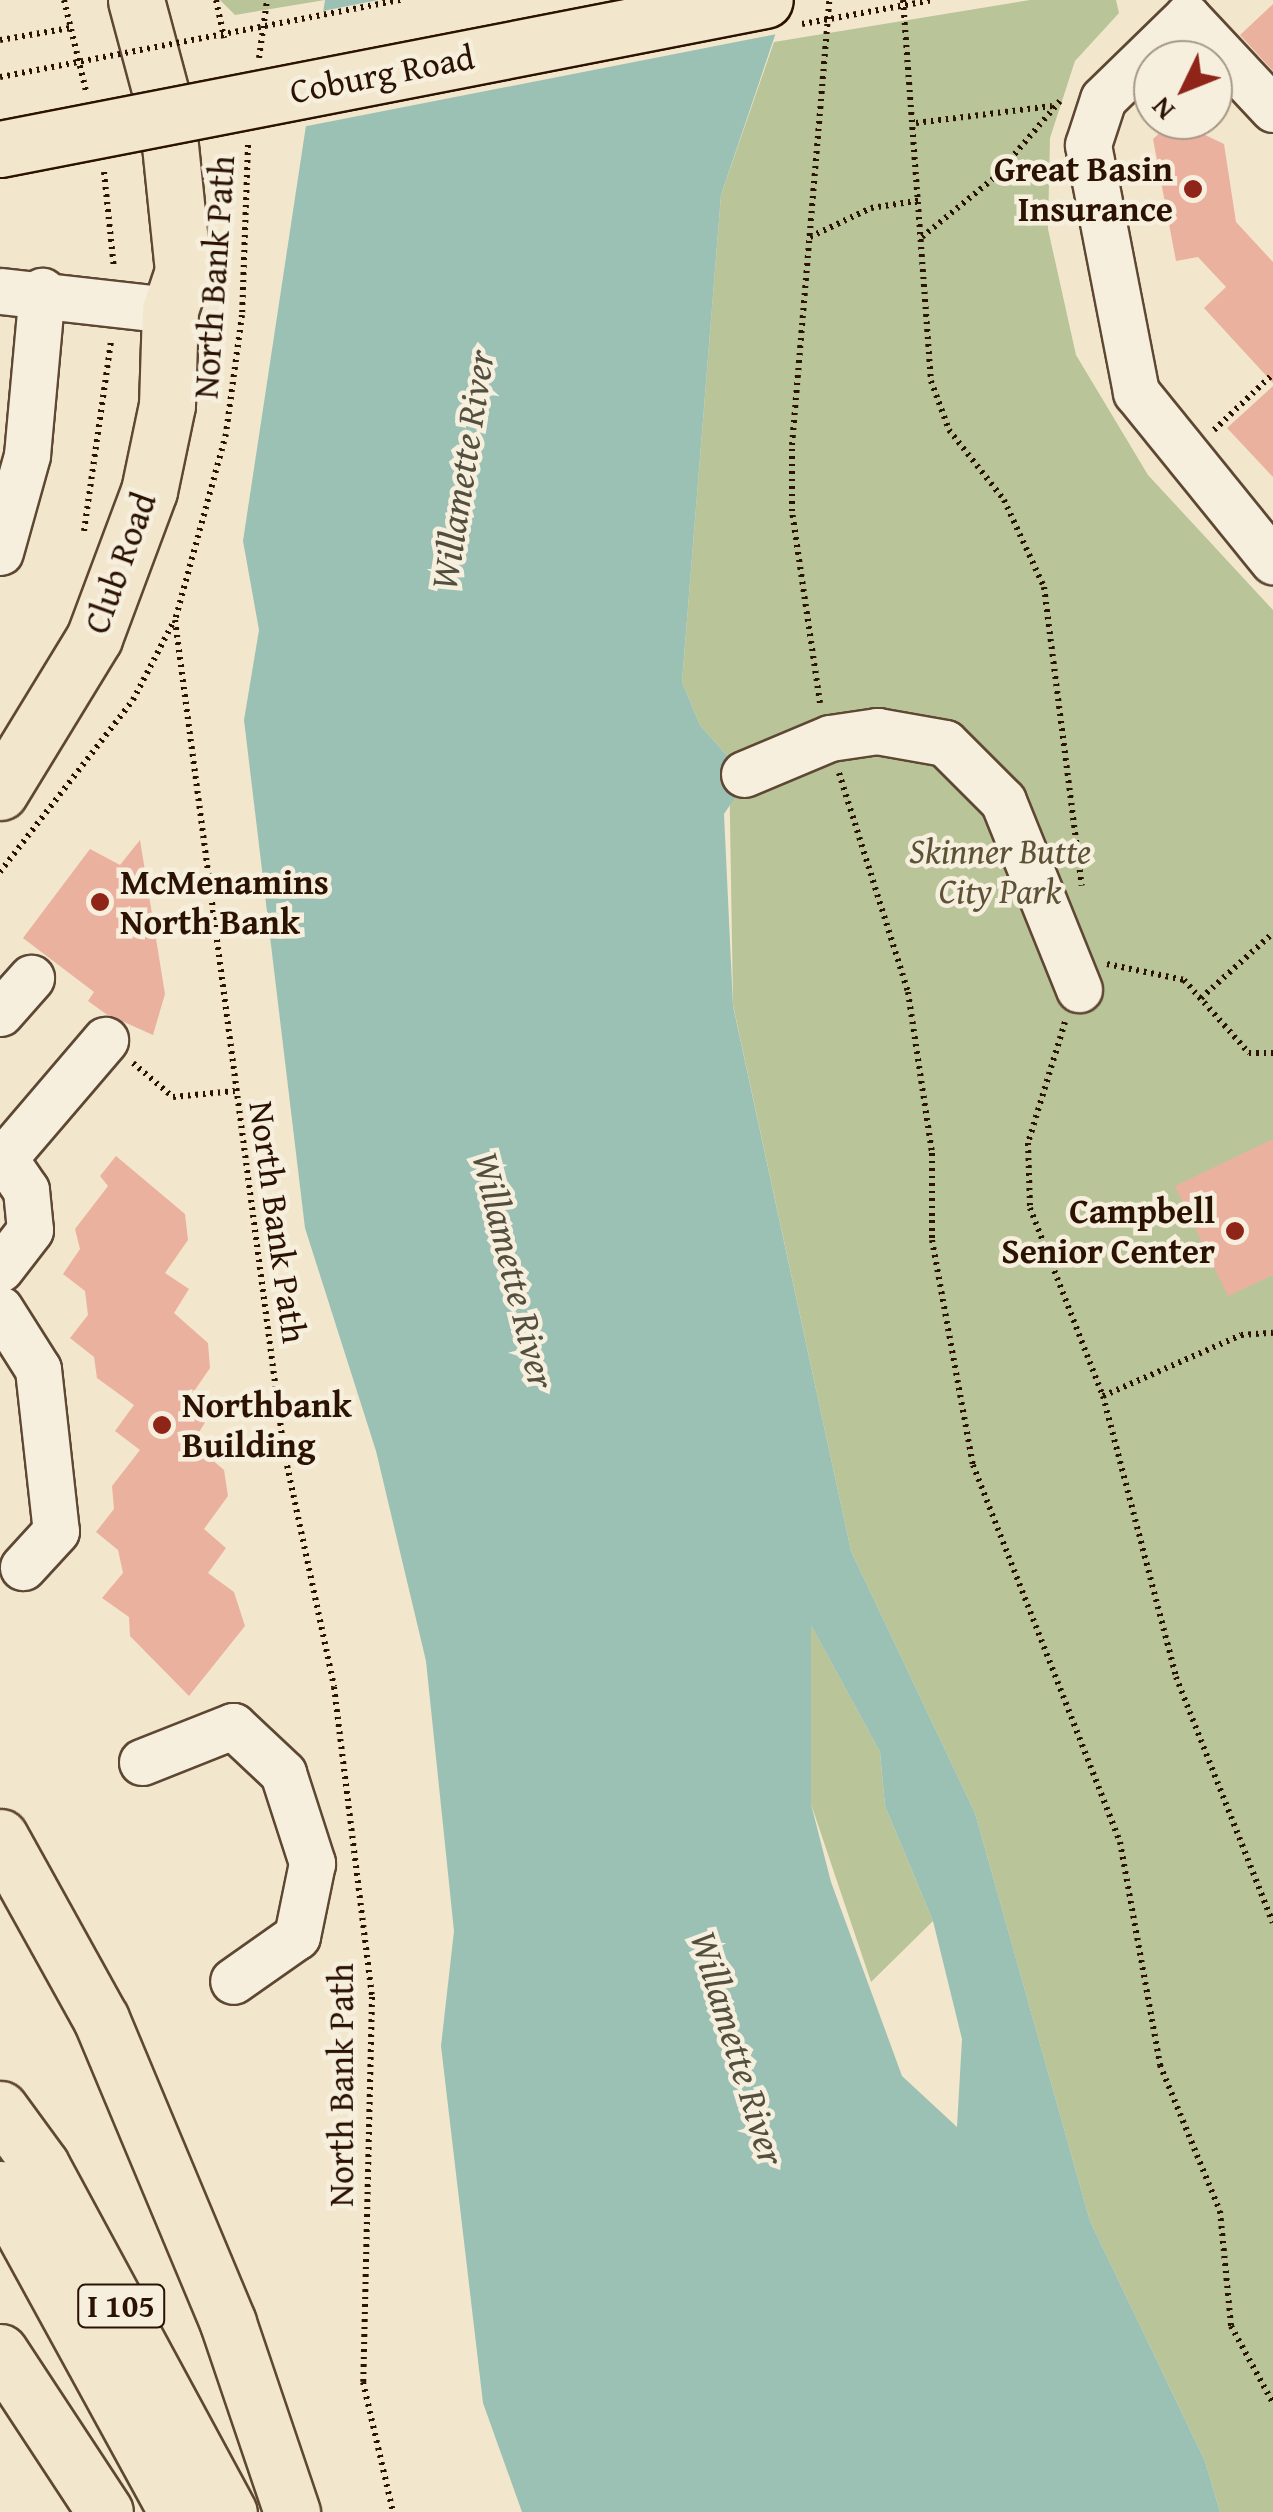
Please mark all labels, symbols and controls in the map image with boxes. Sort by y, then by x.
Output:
street label: Coburg Road [286,36,478,112]
north arrow [1133,40,1233,140]
text: N [1141,89,1184,130]
place label: Great Basin Insurance [994,148,1173,230]
street label: North Bank Path [185,154,243,400]
marker: Great Basin Insurance [1182,178,1204,200]
water label: Willamette River [421,347,503,593]
street label: Club Road [75,487,165,639]
park label: Skinner Butte City Park [909,830,1091,912]
place label: McMenamins North Bank [120,861,329,943]
marker: McMenamins North Bank [89,891,111,913]
street label: North Bank Path [240,1098,316,1346]
water label: Willamette River [463,1147,565,1393]
place label: Campbell Senior Center [1001,1190,1215,1272]
marker: Campbell Senior Center [1224,1220,1246,1242]
place label: Northbank Building [182,1384,352,1466]
marker: Northbank Building [151,1414,173,1436]
water label: Willamette River [681,1926,795,2170]
street label: North Bank Path [320,1963,362,2207]
road number: I 105 [76,2279,166,2333]

